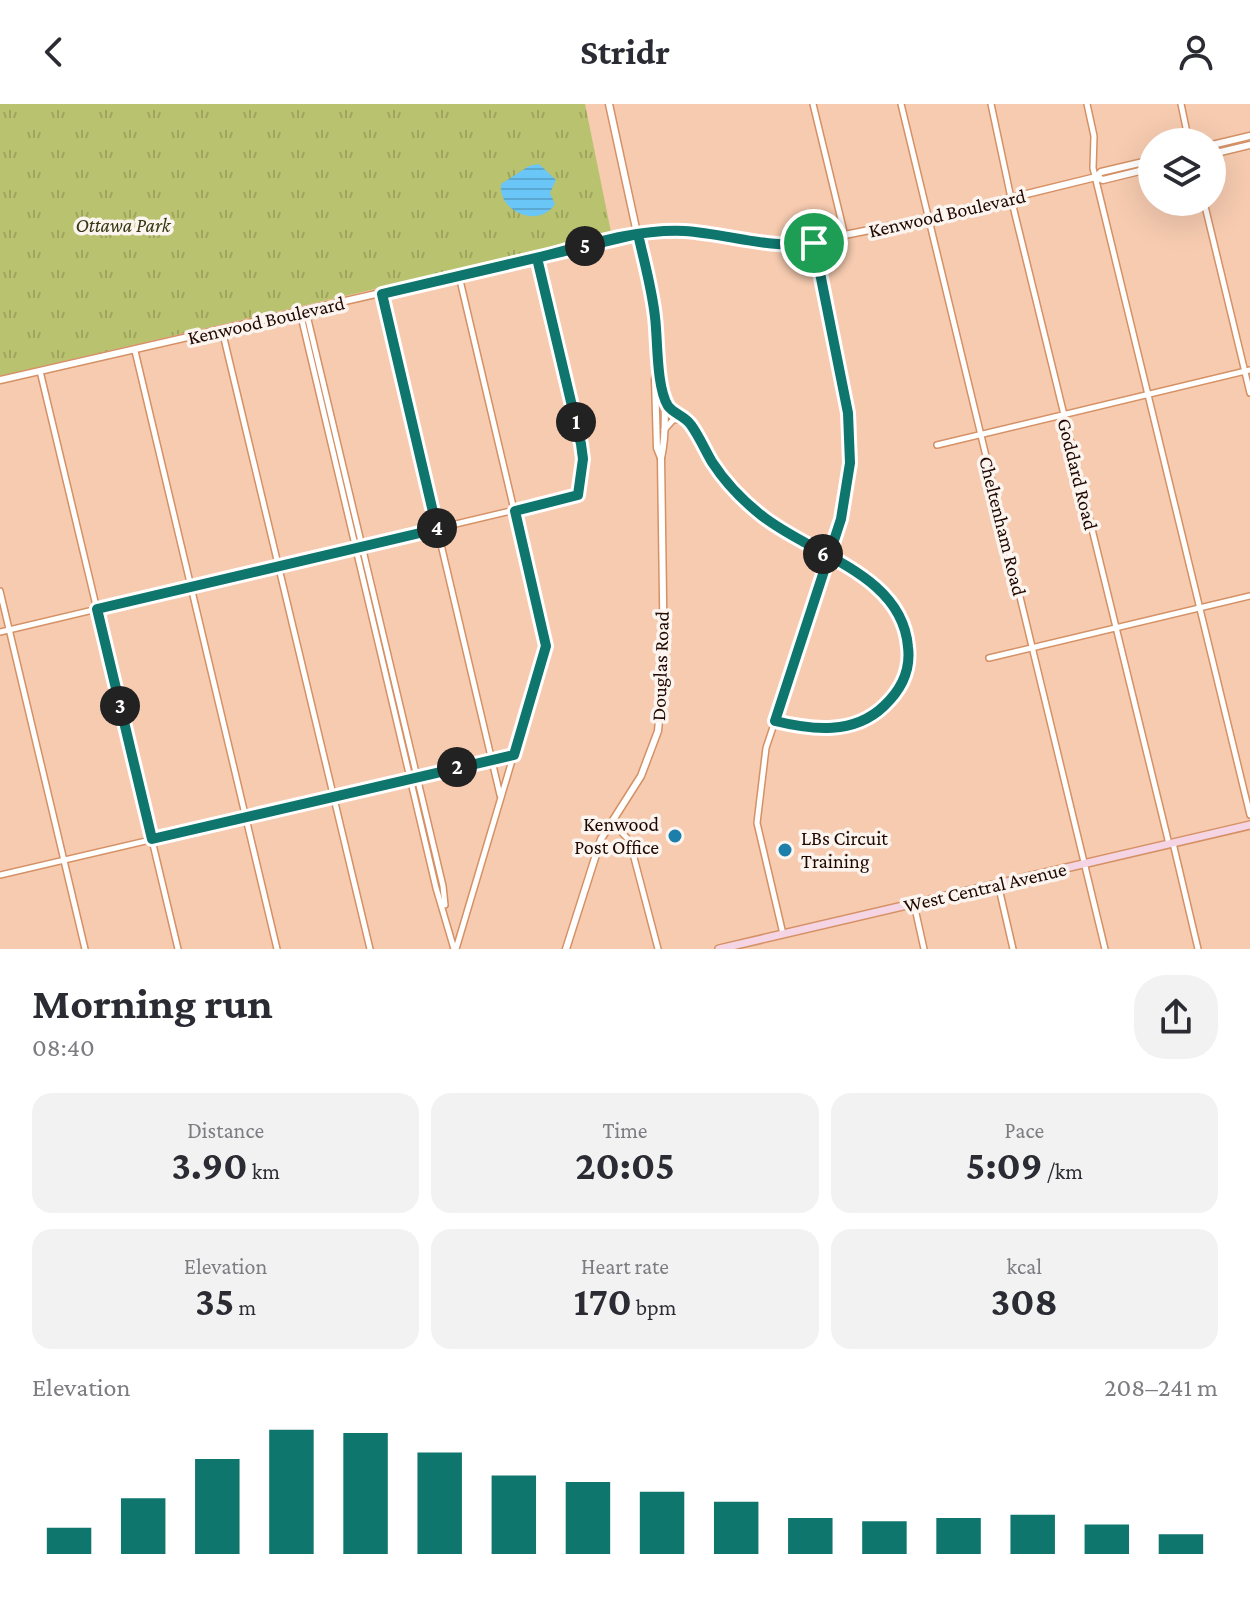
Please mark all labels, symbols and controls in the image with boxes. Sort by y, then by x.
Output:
icon: back [32,30,76,74]
icon: person [1174,30,1218,74]
text: Stridr [580,32,670,72]
map controls [1138,128,1226,216]
button: layers [1138,128,1226,216]
street label: Kenwood Boulevard [866,184,1028,242]
pin [780,209,848,277]
park label: Ottawa Park [75,214,172,236]
icon: arrive [792,221,836,265]
pin: 5 [565,226,605,266]
text: 5 [580,233,590,258]
street label: Kenwood Boulevard [185,291,347,349]
pin: 1 [556,402,596,442]
text: 1 [572,409,580,434]
street label: Goddard Road [1053,416,1103,533]
street label: Cheltenham Road [975,454,1031,598]
pin: 4 [417,508,457,548]
text: 4 [431,515,443,540]
pin: 6 [803,534,843,574]
text: 6 [817,541,829,566]
street label: Douglas Road [647,610,674,721]
pin: 3 [100,686,140,726]
text: 3 [115,693,125,718]
pin: 2 [437,747,477,787]
text: 2 [451,754,463,779]
place label: Kenwood Post Office [574,813,659,858]
marker: Kenwood Post Office [666,827,684,845]
place label: LBs Circuit Training [801,827,888,873]
marker: LBs Circuit Training [776,841,794,859]
street label: West Central Avenue [902,858,1069,916]
button: share [1134,975,1218,1059]
text: Morning run [32,979,273,1027]
text: 08:40 [32,1033,95,1062]
text: Distance [187,1118,264,1143]
text: Time [602,1118,648,1143]
text: Pace [1005,1118,1044,1143]
text: 3.90 [171,1143,248,1188]
text: 20:05 [575,1143,675,1188]
text: 5:09 [966,1143,1043,1188]
text: km [248,1159,280,1184]
text: /km [1043,1159,1083,1184]
text: Elevation [184,1254,267,1279]
text: Heart rate [581,1254,669,1279]
text: kcal [1007,1254,1042,1279]
text: 35 [195,1279,234,1324]
text: 170 [574,1279,632,1324]
text: 308 [991,1279,1058,1324]
text: m [234,1295,256,1320]
text: bpm [632,1295,676,1320]
text: Elevation [32,1373,130,1402]
text: 208–241 m [1104,1373,1218,1402]

